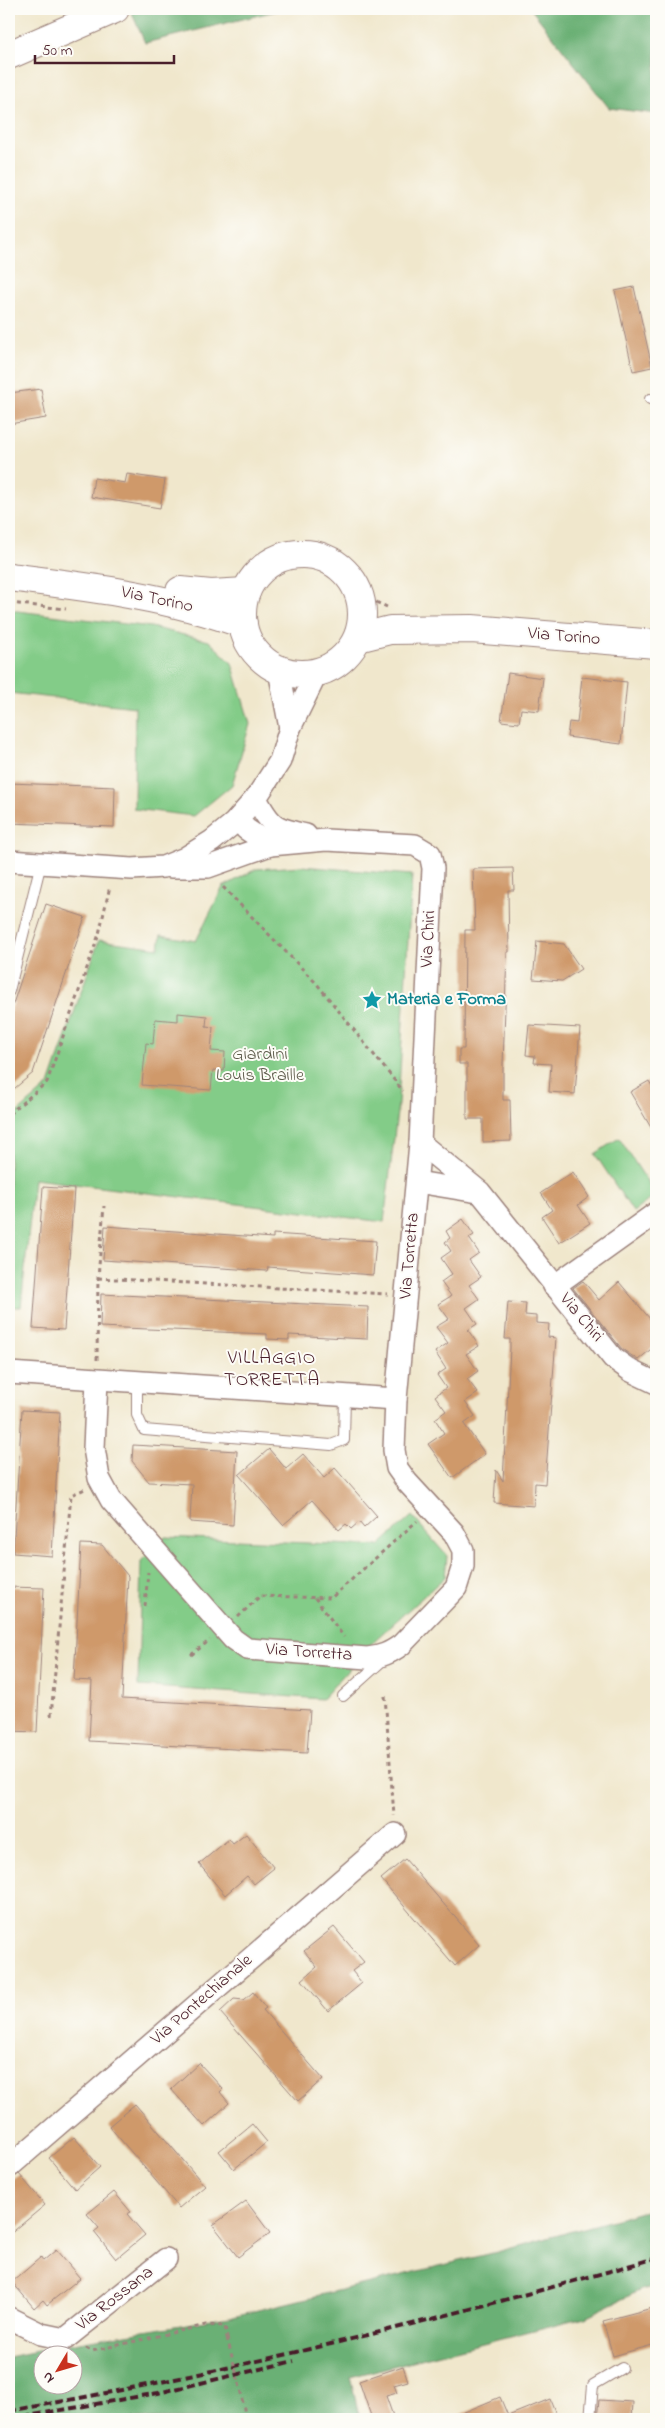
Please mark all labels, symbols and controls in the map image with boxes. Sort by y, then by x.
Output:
scale bar [35,32,174,64]
text: 50 m [42,40,73,62]
street label: Via Torino [118,580,195,620]
street label: Via Torino [526,621,601,653]
street label: Via Chiri [414,910,443,969]
place label: Materia e Forma [387,987,506,1013]
place icon: Materia e Forma [361,989,383,1011]
park label: Giardini Louis Braille [216,1042,305,1089]
street label: Via Torretta [393,1212,427,1301]
street label: Via Chiri [552,1287,609,1348]
district label: VILLAGGIO TORRETTA [224,1345,320,1394]
street label: Via Torretta [264,1637,353,1669]
street label: Via Pontechianale [145,1948,259,2052]
street label: Via Rossana [70,2260,160,2338]
north arrow [32,2346,82,2396]
text: N [38,2367,60,2387]

